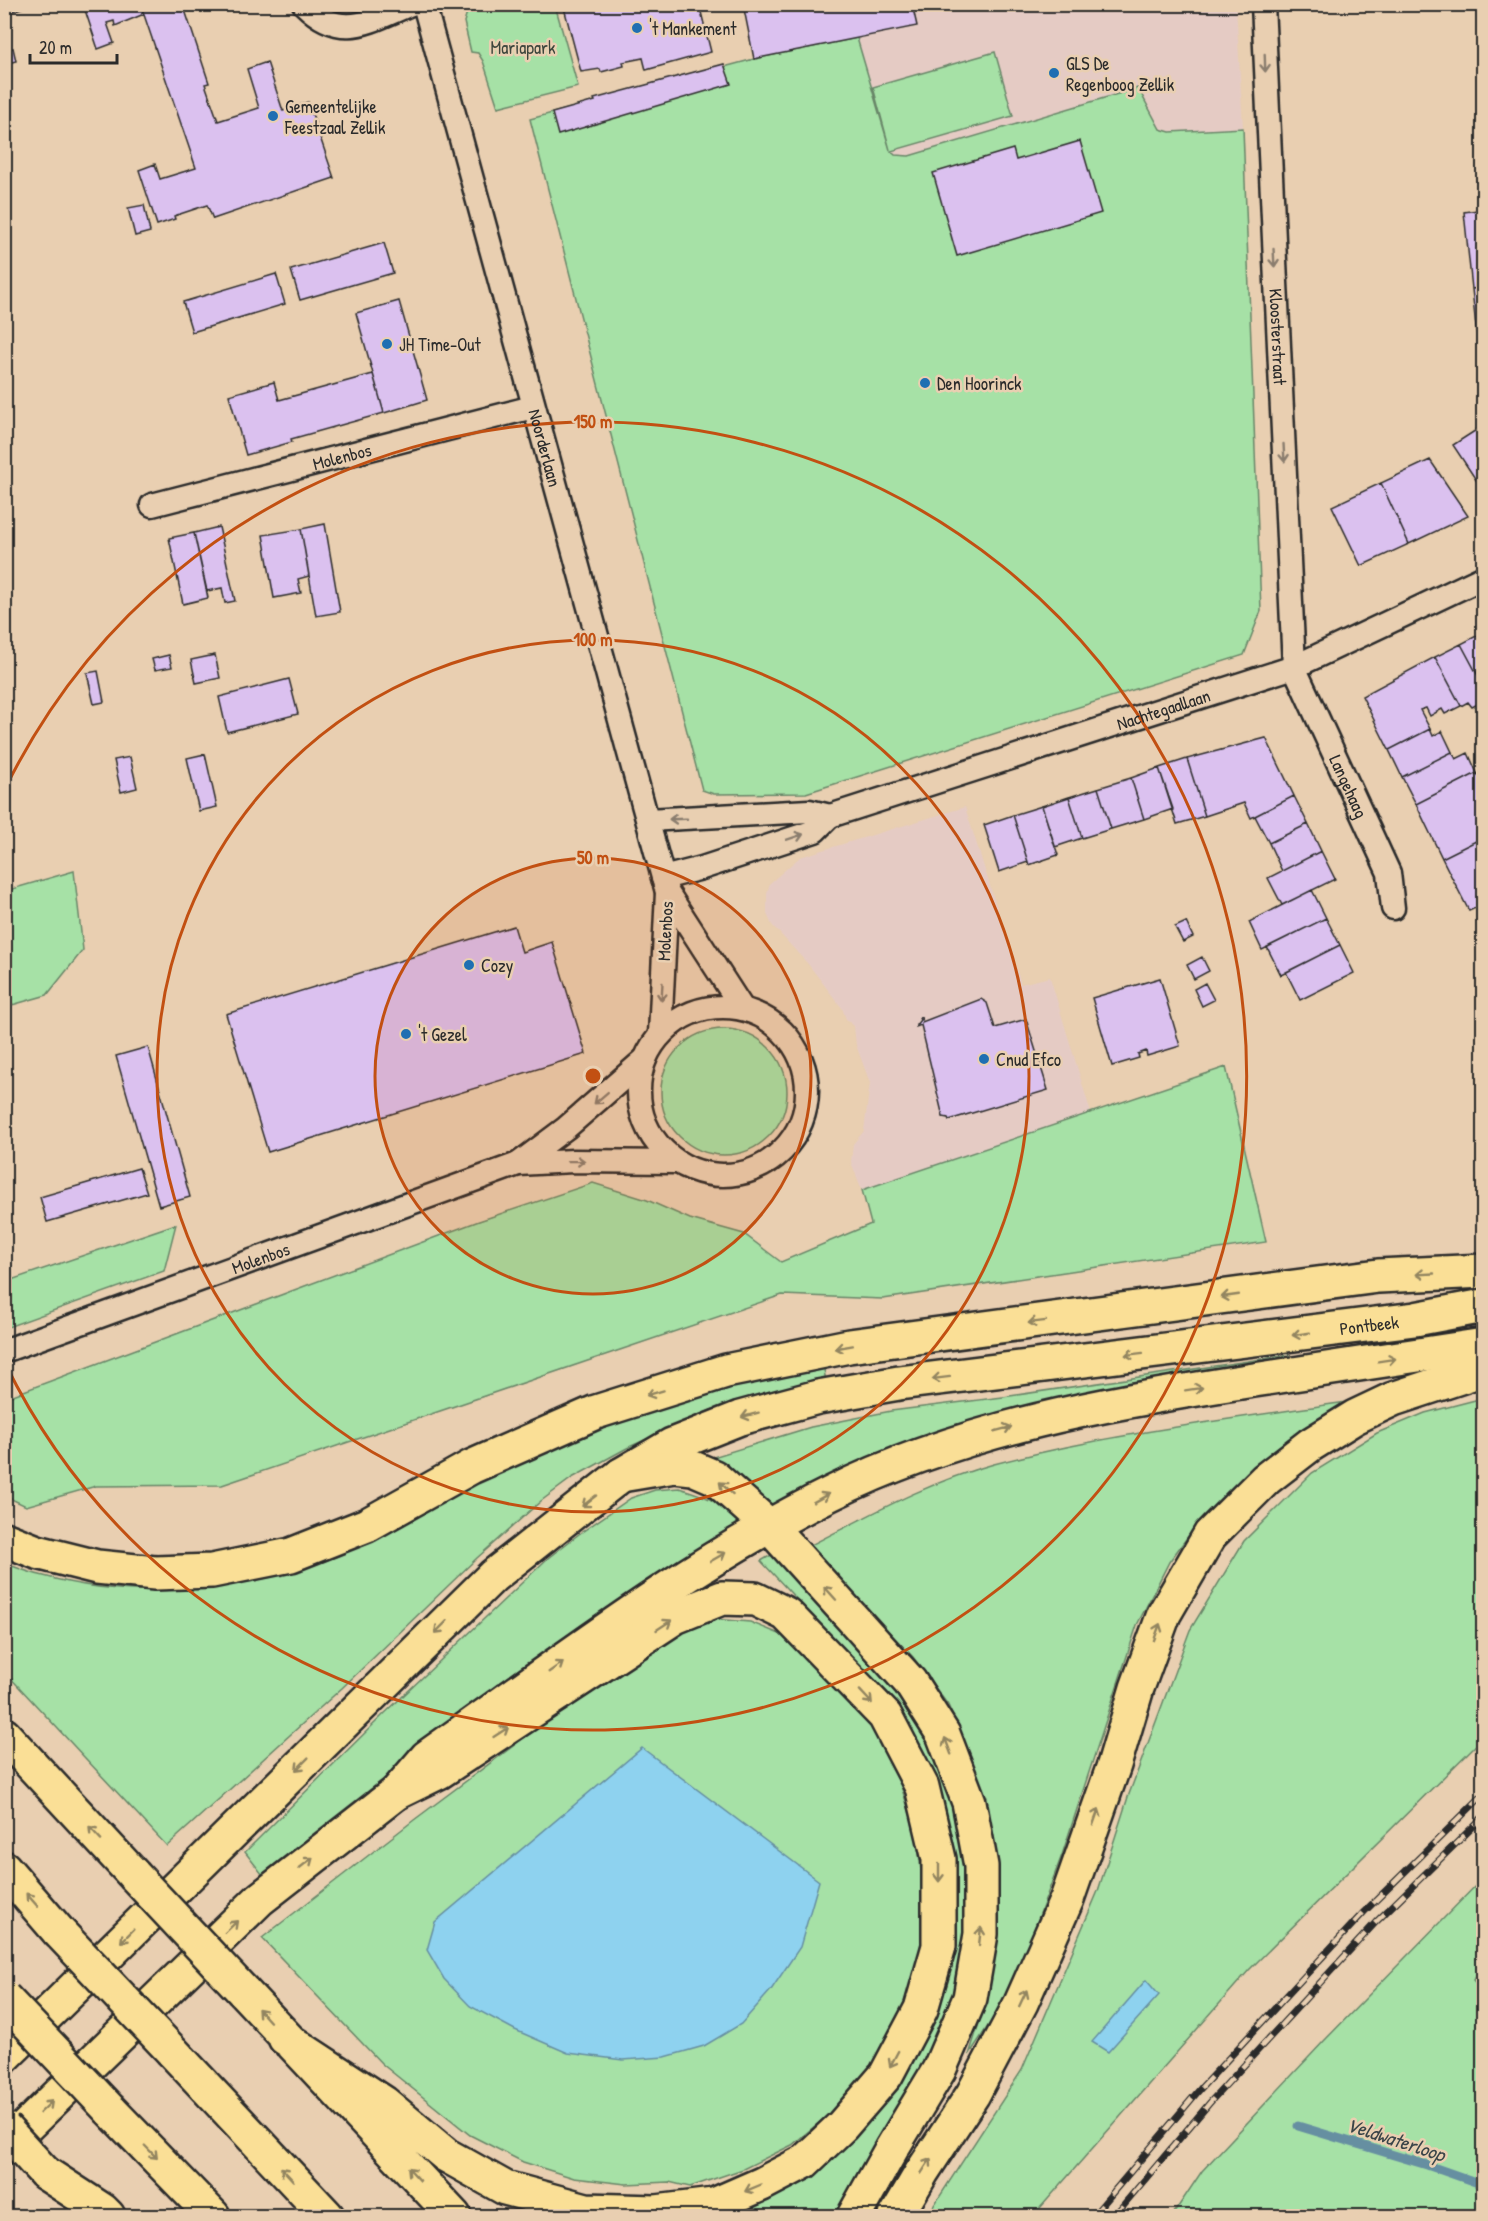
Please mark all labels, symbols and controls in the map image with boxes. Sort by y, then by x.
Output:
place label: 't Mankement [649,16,737,41]
marker: 't Mankement [630,21,644,35]
scale bar [30,27,117,65]
text: 20 m [39,35,72,60]
park label: Mariapark [491,35,556,60]
place label: GLS De Regenboog Zellik [1066,51,1175,97]
one-way arrow [1260,52,1271,72]
marker: GLS De Regenboog Zellik [1047,66,1061,80]
place label: Gemeentelijke Feestzaal Zellik [284,94,386,140]
marker: Gemeentelijke Feestzaal Zellik [266,109,280,123]
one-way arrow [1269,247,1280,267]
street label: Kloosterstraat [1264,288,1293,386]
place label: JH Time-Out [399,332,482,357]
marker: JH Time-Out [380,337,394,351]
place label: Den Hoorinck [937,371,1022,396]
marker: Den Hoorinck [918,376,932,390]
street label: Noorderlaan [523,406,568,489]
text: 150 m [574,409,612,434]
street label: Molenbos [310,437,374,476]
one-way arrow [1278,442,1289,462]
text: 100 m [573,627,613,652]
street label: Nachtegaallaan [1113,682,1213,736]
street label: Langehaag [1324,751,1374,822]
one-way arrow [669,813,689,824]
one-way arrow [785,831,804,842]
text: 50 m [577,845,609,870]
street label: Molenbos [651,900,679,961]
place label: Cozy [481,953,514,978]
marker: Cozy [462,958,476,972]
one-way arrow [657,982,668,1002]
place label: 't Gezel [418,1022,467,1047]
marker: 't Gezel [399,1027,413,1041]
place label: Cnud Efco [996,1047,1061,1072]
marker: Cnud Efco [977,1052,991,1066]
centre of rings [583,1066,603,1086]
one-way arrow [593,1091,609,1104]
one-way arrow [566,1155,586,1167]
street label: Molenbos [228,1236,293,1280]
one-way arrow [1416,1268,1436,1279]
one-way arrow [1221,1291,1241,1302]
street label: Pontbeek [1338,1309,1401,1341]
one-way arrow [1028,1317,1047,1328]
one-way arrow [1292,1328,1312,1339]
one-way arrow [834,1342,854,1353]
one-way arrow [1125,1349,1145,1360]
one-way arrow [1376,1354,1396,1365]
one-way arrow [931,1373,951,1384]
one-way arrow [1184,1383,1203,1394]
one-way arrow [645,1388,664,1399]
one-way arrow [741,1410,760,1421]
one-way arrow [993,1423,1012,1435]
one-way arrow [719,1481,734,1495]
one-way arrow [812,1492,830,1503]
one-way arrow [581,1494,597,1507]
one-way arrow [709,1551,726,1563]
one-way arrow [823,1586,837,1601]
one-way arrow [655,1619,671,1631]
one-way arrow [433,1620,448,1635]
one-way arrow [1152,1623,1163,1642]
one-way arrow [548,1660,564,1673]
one-way arrow [859,1689,874,1704]
one-way arrow [492,1725,509,1738]
one-way arrow [941,1738,952,1756]
one-way arrow [294,1757,309,1771]
one-way arrow [1091,1808,1102,1827]
one-way arrow [88,1825,102,1840]
one-way arrow [298,1856,314,1869]
one-way arrow [933,1863,945,1883]
one-way arrow [25,1893,39,1908]
one-way arrow [224,1920,239,1934]
one-way arrow [975,1927,986,1947]
one-way arrow [120,1929,135,1943]
one-way arrow [1018,1989,1029,2007]
one-way arrow [257,2007,271,2022]
one-way arrow [888,2050,900,2068]
one-way arrow [39,2100,54,2115]
water label: Veldwaterloop [1343,2110,1450,2169]
one-way arrow [143,2145,158,2160]
one-way arrow [920,2158,932,2175]
one-way arrow [280,2167,294,2182]
one-way arrow [407,2167,421,2182]
one-way arrow [744,2183,763,2194]

